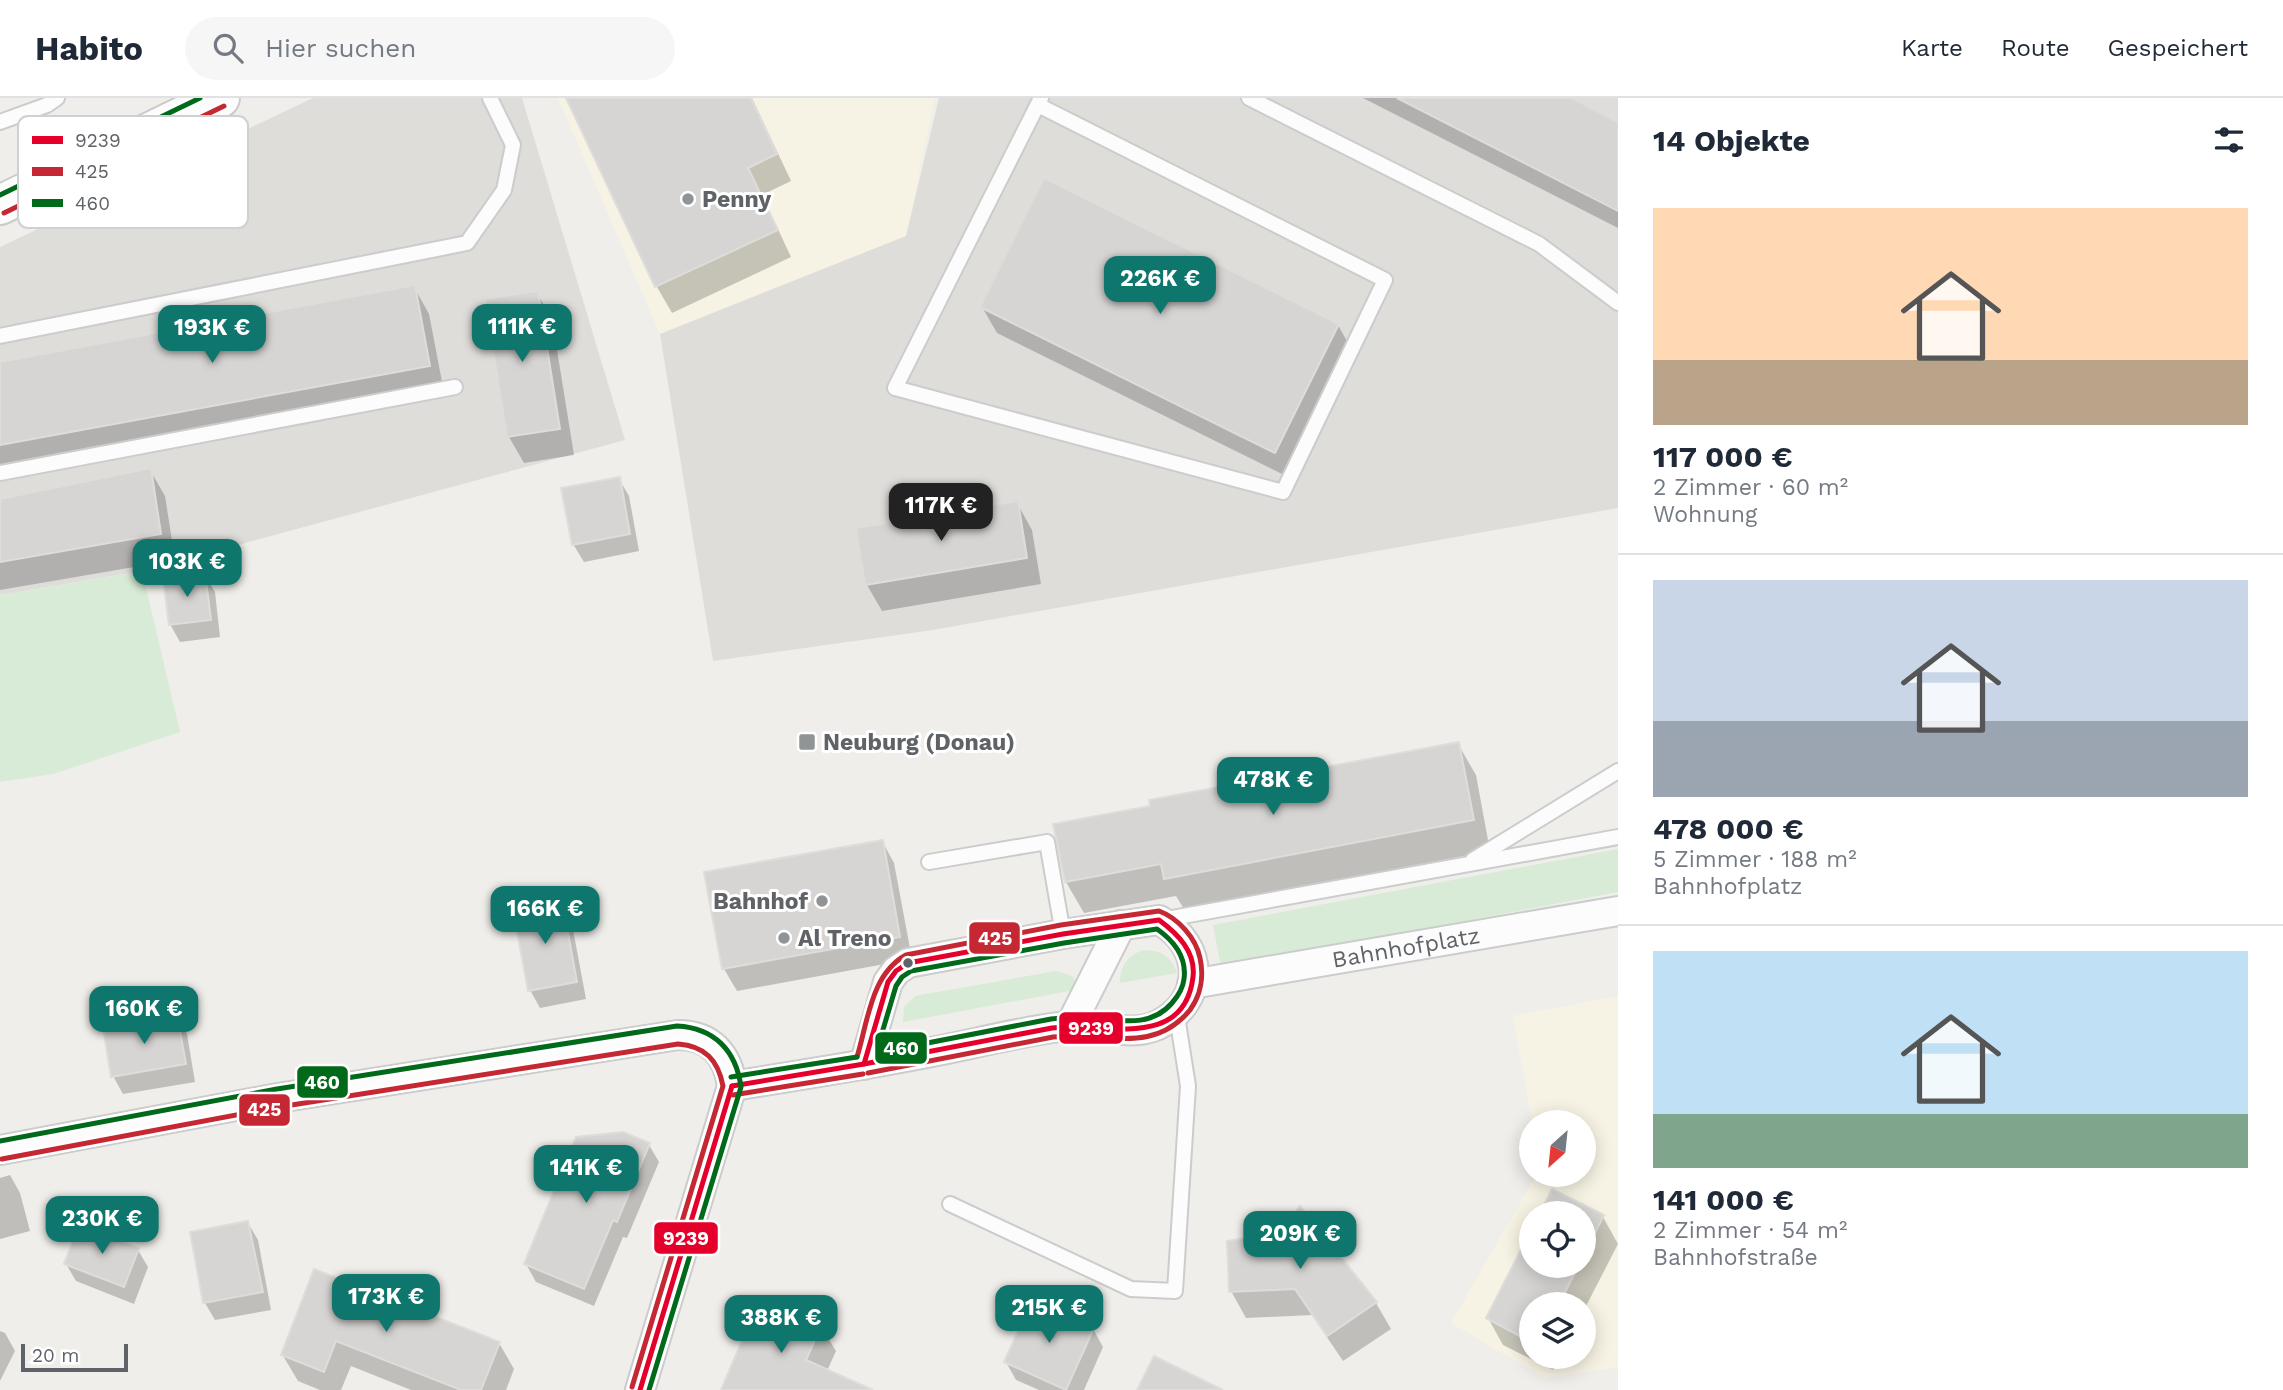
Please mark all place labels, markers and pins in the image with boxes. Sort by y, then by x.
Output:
place label: Penny [702,186,771,213]
marker: Penny [680,191,696,207]
pin: 226K € [1103,256,1217,316]
pin: 111K € [465,304,579,364]
pin: 193K € [155,306,269,365]
pin: 117K € [884,484,998,543]
pin: 103K € [130,540,244,599]
place label: Neuburg (Donau) [823,729,1015,756]
marker: Neuburg (Donau) [797,732,817,752]
pin: 478K € [1216,758,1330,817]
pin: 166K € [488,886,602,946]
place label: Bahnhof [713,888,808,915]
marker: Bahnhof [814,893,830,909]
place label: Al Treno [798,925,892,952]
marker: Al Treno [776,930,792,946]
unlabelled marker [901,956,915,970]
pin: 160K € [87,986,201,1046]
pin: 141K € [529,1146,643,1205]
pin: 230K € [45,1196,159,1256]
pin: 209K € [1243,1212,1357,1271]
pin: 173K € [329,1274,443,1334]
pin: 215K € [992,1286,1106,1345]
pin: 388K € [724,1296,838,1355]

